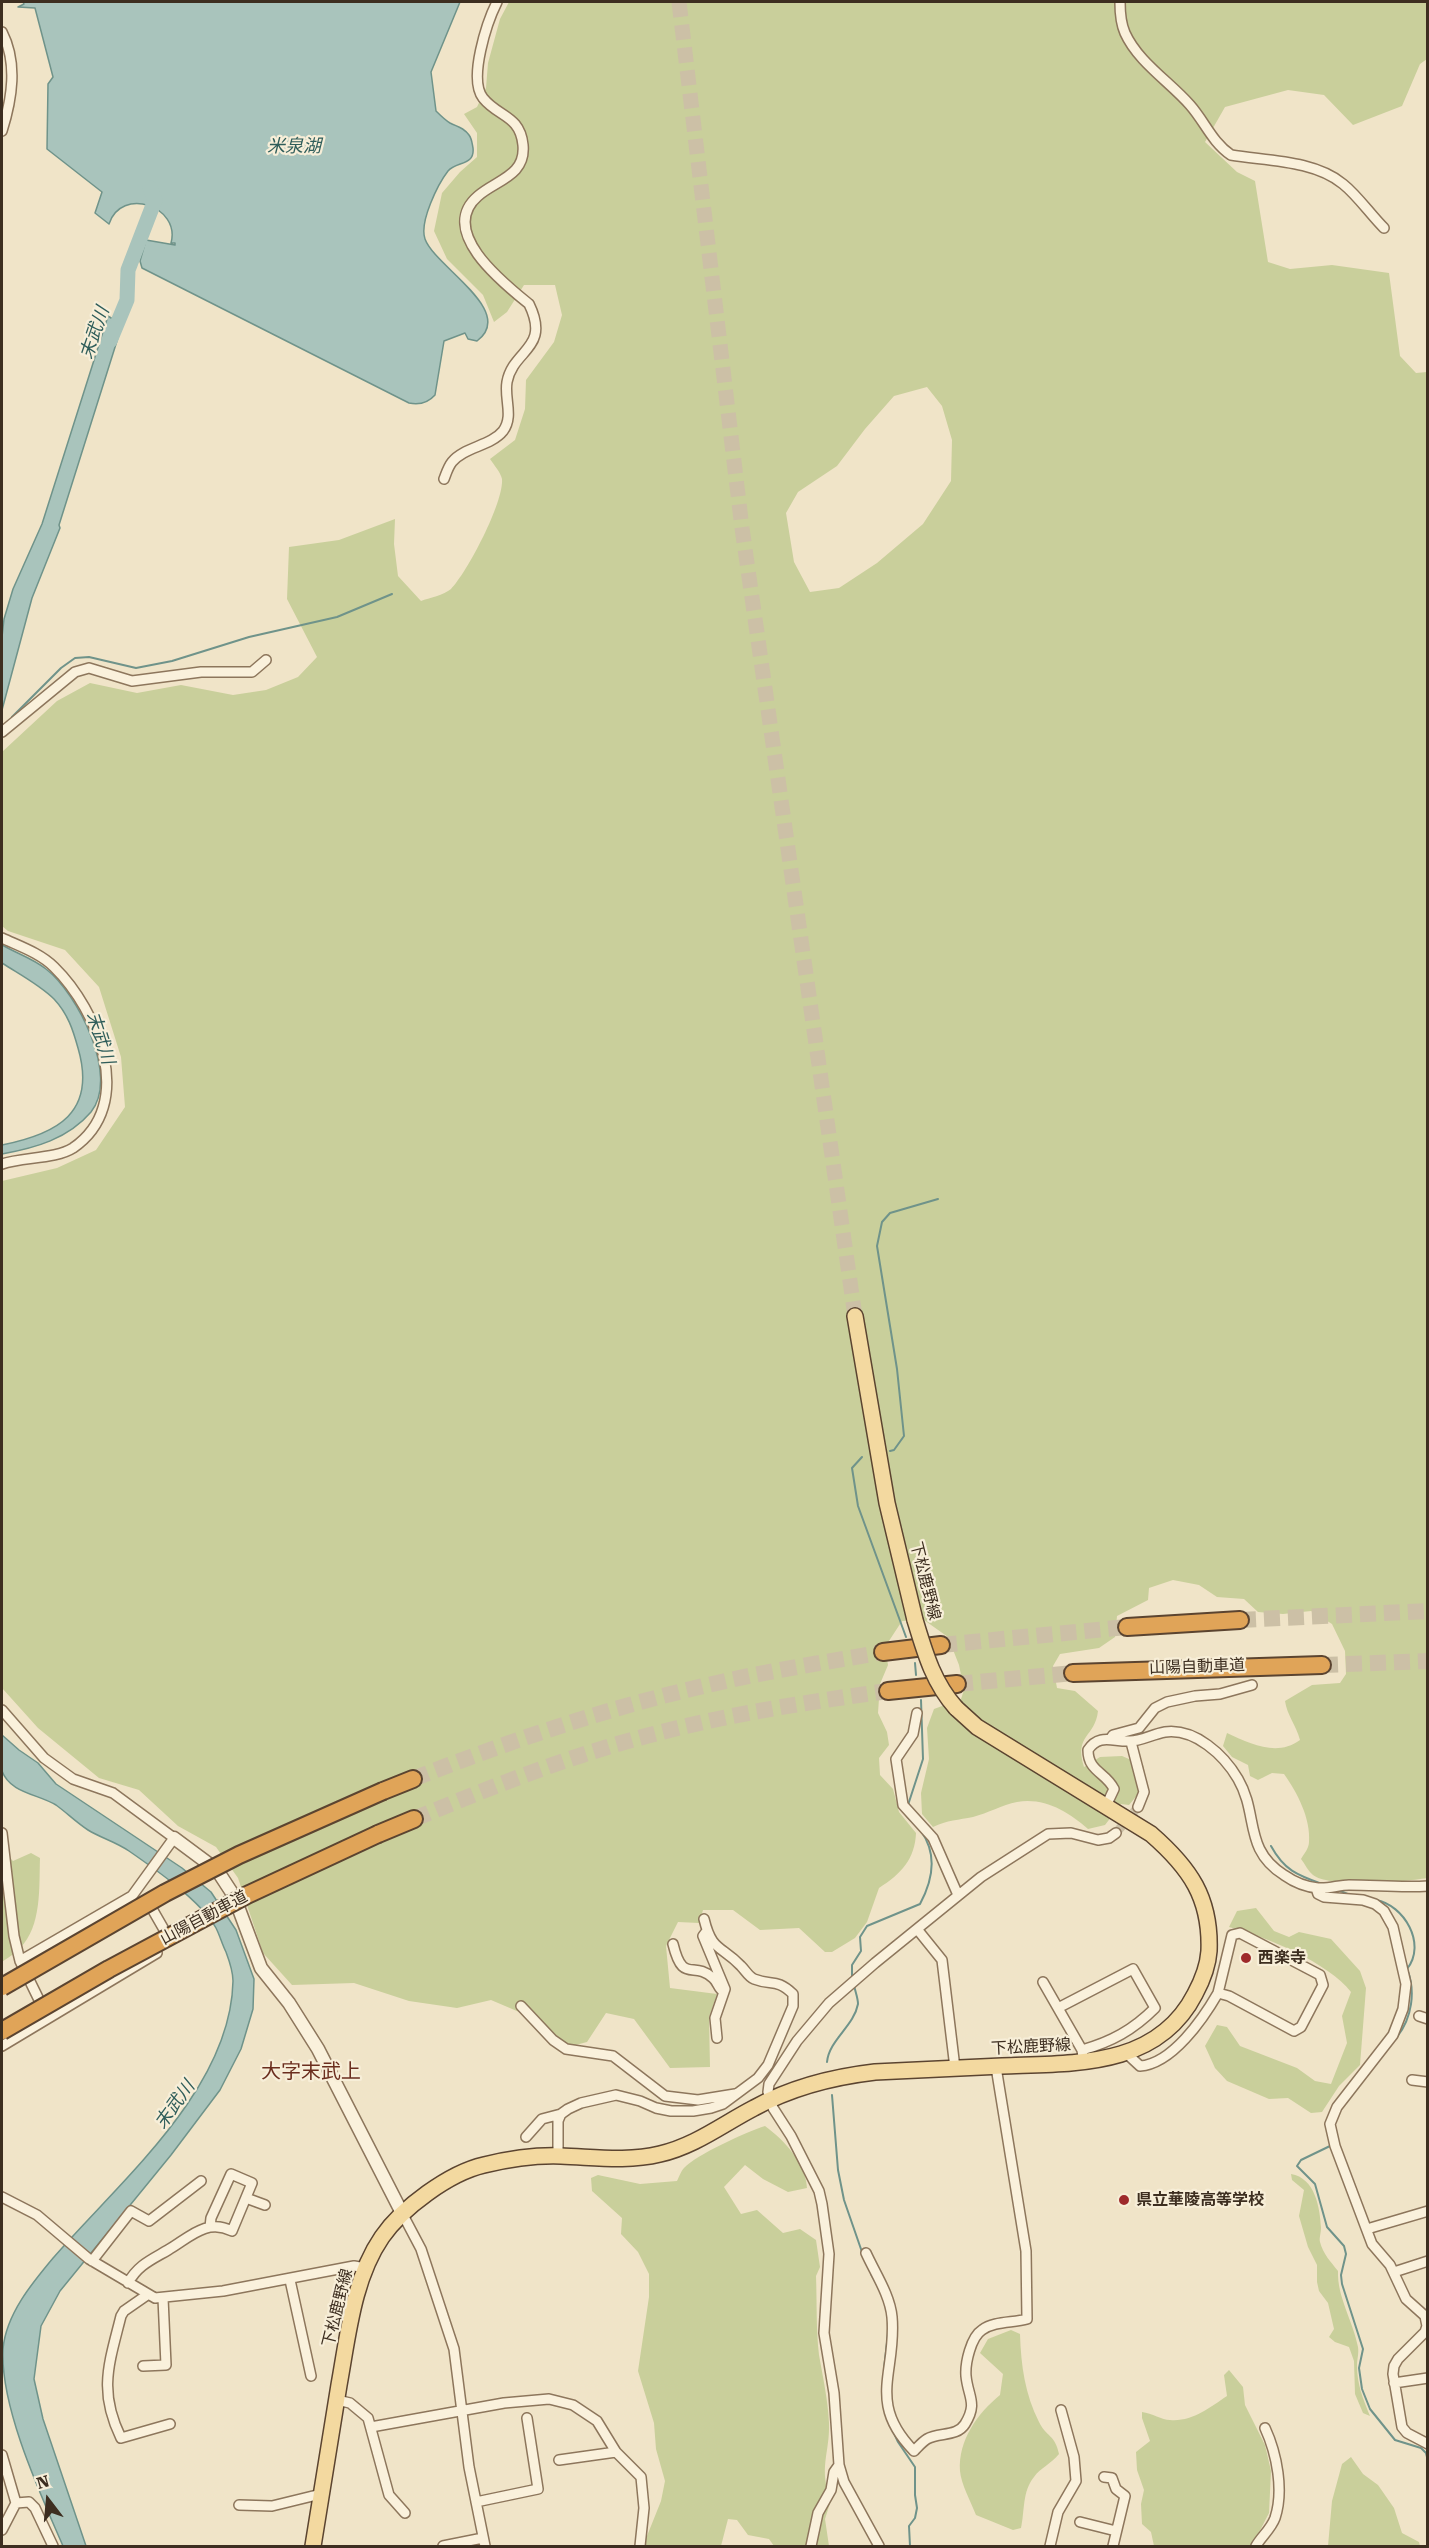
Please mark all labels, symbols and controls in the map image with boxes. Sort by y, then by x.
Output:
water label: 米泉湖 [267,136,321,158]
water label: 末武川 [76,304,114,362]
water label: 末武川 [81,1009,119,1067]
street label: 下松鹿野線 [906,1540,944,1622]
street label: 山陽自動車道 [1149,1656,1245,1678]
street label: 山陽自動車道 [157,1887,251,1949]
place label: 西楽寺 [1258,1948,1306,1968]
marker: 西楽寺 [1239,1951,1253,1965]
street label: 下松鹿野線 [991,2035,1071,2059]
district label: 大字末武上 [261,2060,361,2084]
water label: 末武川 [150,2077,200,2133]
place label: 県立華陵高等学校 [1136,2190,1264,2210]
marker: 県立華陵高等学校 [1117,2193,1131,2207]
street label: 下松鹿野線 [319,2267,357,2349]
north arrow [18,2470,78,2530]
text: N [34,2471,51,2493]

